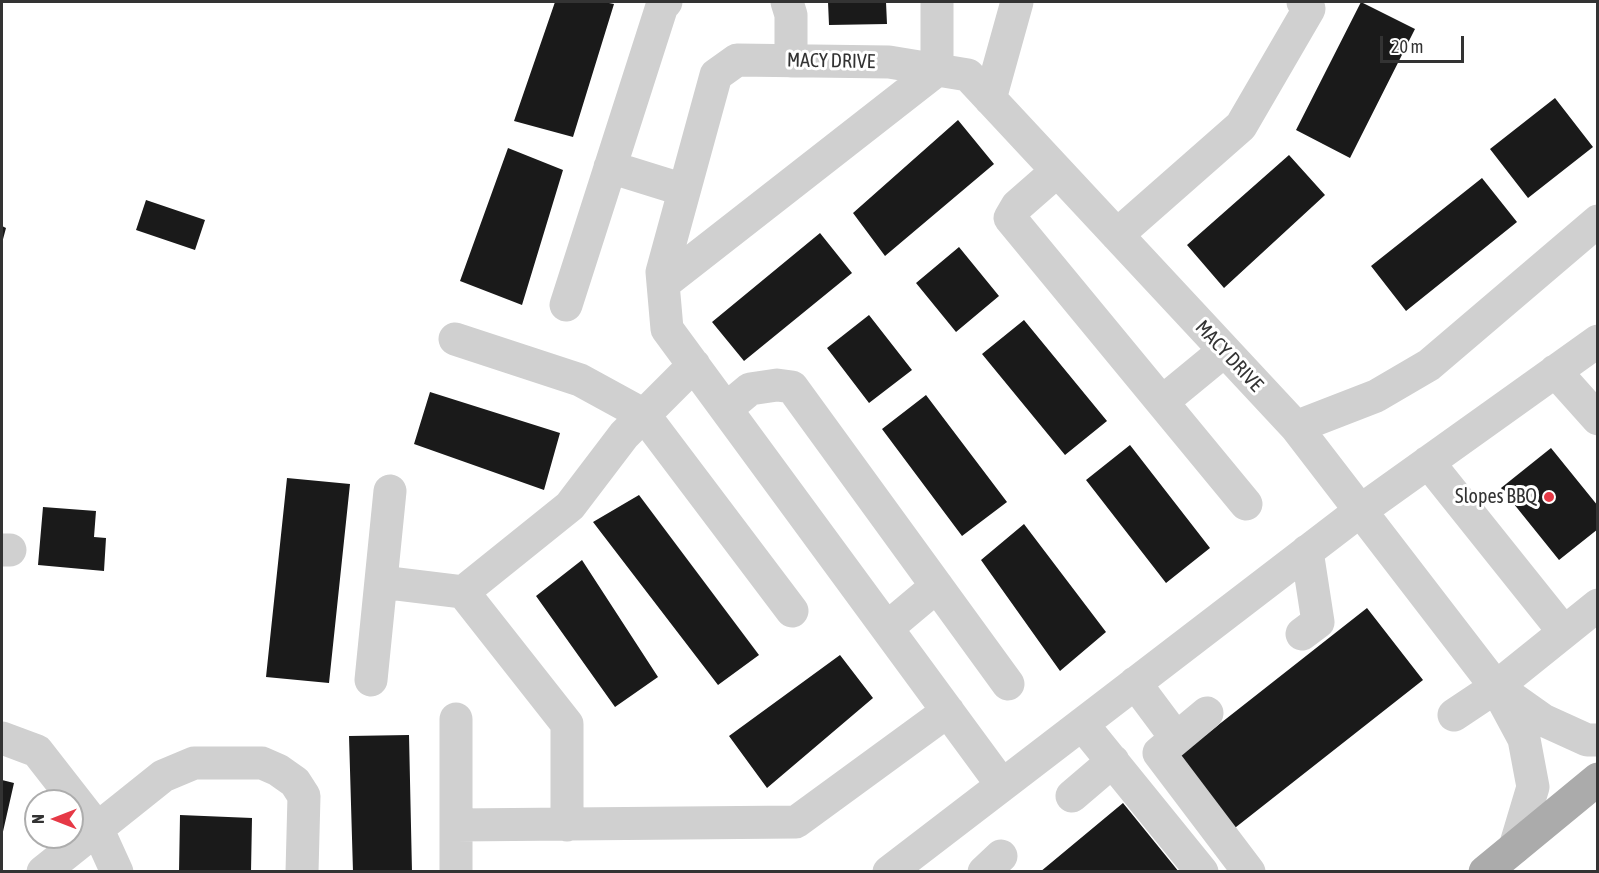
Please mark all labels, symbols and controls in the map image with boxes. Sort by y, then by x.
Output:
scale bar [1383,24,1467,62]
text: 20 m [1391,36,1423,57]
street label: MACY DRIVE [787,48,875,74]
street label: MACY DRIVE [1190,315,1268,397]
place label: Slopes BBQ [1455,485,1537,509]
marker: Slopes BBQ [1542,490,1556,504]
north arrow [24,789,84,849]
text: N [29,814,47,824]

